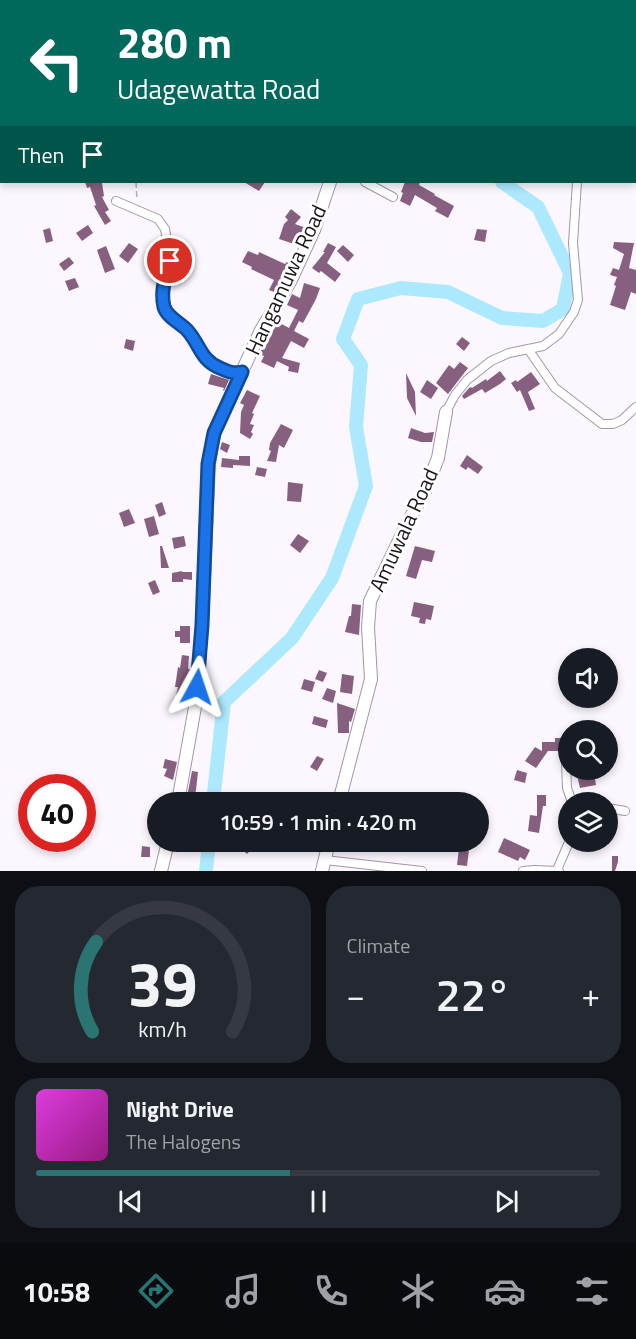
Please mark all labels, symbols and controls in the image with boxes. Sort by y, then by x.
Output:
text: 280 m [117,10,232,74]
icon: left [18,24,96,102]
text: Udagewatta Road [117,68,320,109]
text: Then [18,138,64,172]
icon: arrive [76,138,109,171]
street label: Hangamuwa Road [236,199,334,360]
pin [144,235,195,286]
icon: arrive [153,244,186,277]
street label: Amuwala Road [360,462,446,597]
map controls [558,648,618,852]
button: sound [558,648,618,708]
position arrow [165,655,229,719]
button: search [558,720,618,780]
speed limit sign: 40 [18,774,96,852]
button: layers [558,792,618,852]
text: 10:59 · 1 min · 420 m [219,805,417,839]
text: Climate [347,930,410,961]
text: 39 [128,935,198,1030]
text: 22° [435,960,511,1028]
text: − [347,970,365,1020]
text: + [582,970,600,1020]
text: km/h [138,1013,187,1045]
text: Night Drive [126,1092,234,1126]
text: The Halogens [126,1126,241,1157]
icon: previous [114,1185,147,1218]
icon: pause [302,1185,335,1218]
icon: next [490,1185,523,1218]
icon: directions [135,1270,177,1312]
icon: music [222,1270,264,1312]
icon: phone [310,1270,352,1312]
icon: climate [397,1270,439,1312]
icon: car [484,1270,526,1312]
icon: filters [571,1270,613,1312]
text: 10:58 [23,1271,90,1312]

